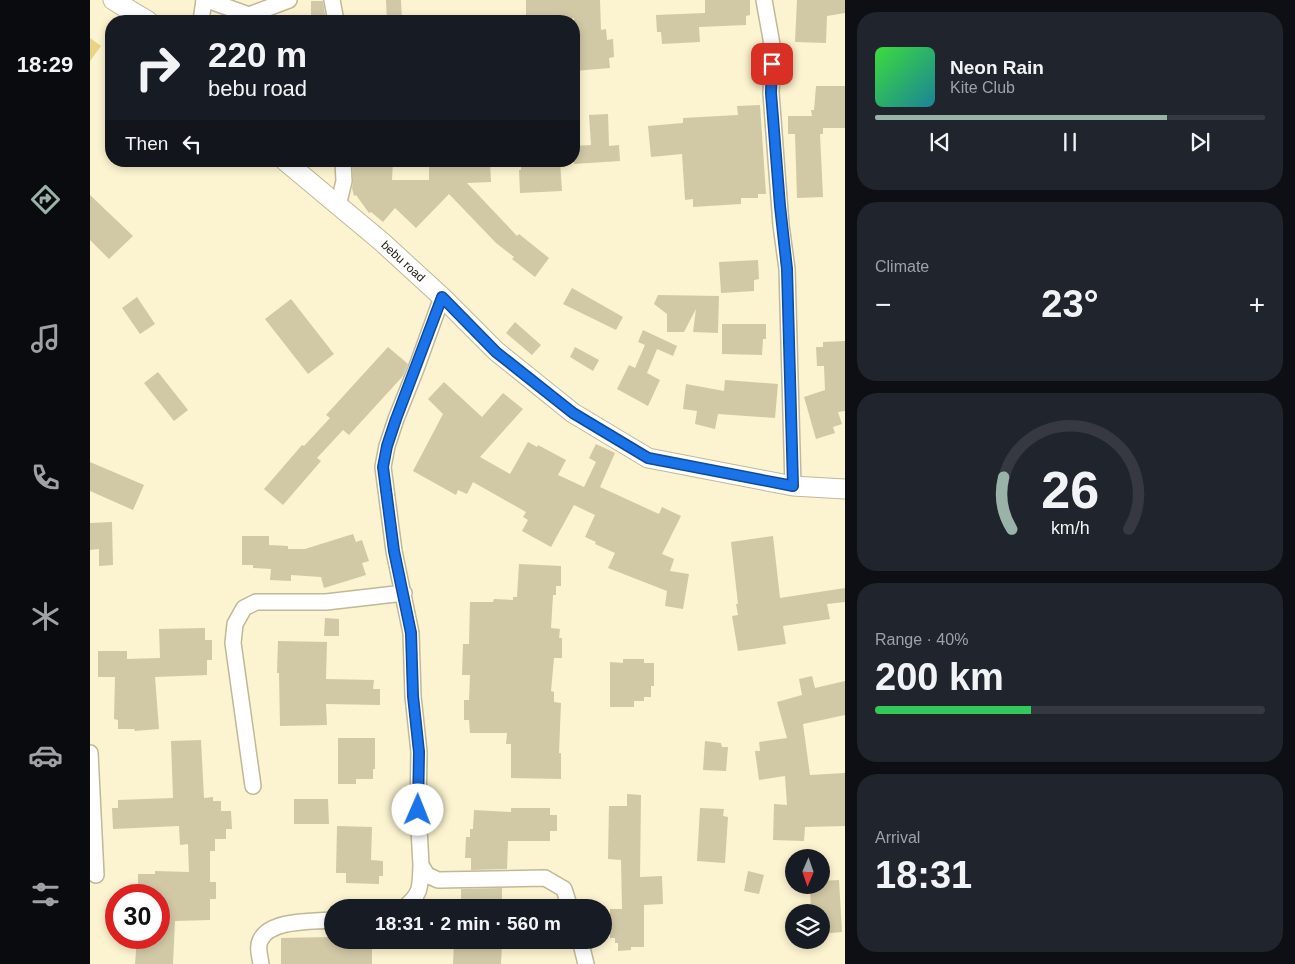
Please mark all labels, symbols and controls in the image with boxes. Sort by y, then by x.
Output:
icon: right [125,35,190,100]
text: 220 m [208,35,307,74]
pin [751,43,793,85]
icon: arrive [758,50,786,78]
text: 18:29 [17,52,73,77]
text: Neon Rain [950,57,1044,78]
text: bebu road [208,76,307,101]
text: Kite Club [950,79,1015,96]
icon: previous [926,128,954,156]
icon: pause [1056,128,1084,156]
icon: next [1186,128,1214,156]
icon: left [178,130,206,158]
text: Then [125,133,168,154]
icon: directions [28,182,63,217]
street label: bebu road [378,238,428,285]
text: Climate [875,258,929,275]
text: 23° [1041,283,1099,325]
text: − [875,289,891,320]
text: + [1249,289,1265,320]
icon: music [28,321,63,356]
icon: phone [28,460,63,495]
text: 26 [1041,461,1099,519]
text: km/h [1051,518,1089,538]
icon: climate [28,599,63,634]
text: Range · 40% [875,631,968,648]
text: 200 km [875,656,1004,698]
icon: car [28,738,63,773]
position arrow [391,783,443,835]
text: Arrival [875,829,920,846]
north arrow [785,849,830,894]
map controls [785,849,830,949]
text: 18:31 [875,854,972,896]
icon: filters [28,877,63,912]
speed limit sign: 30 [105,884,170,949]
button: layers [785,904,830,949]
text: 18:31 · 2 min · 560 m [375,913,561,934]

